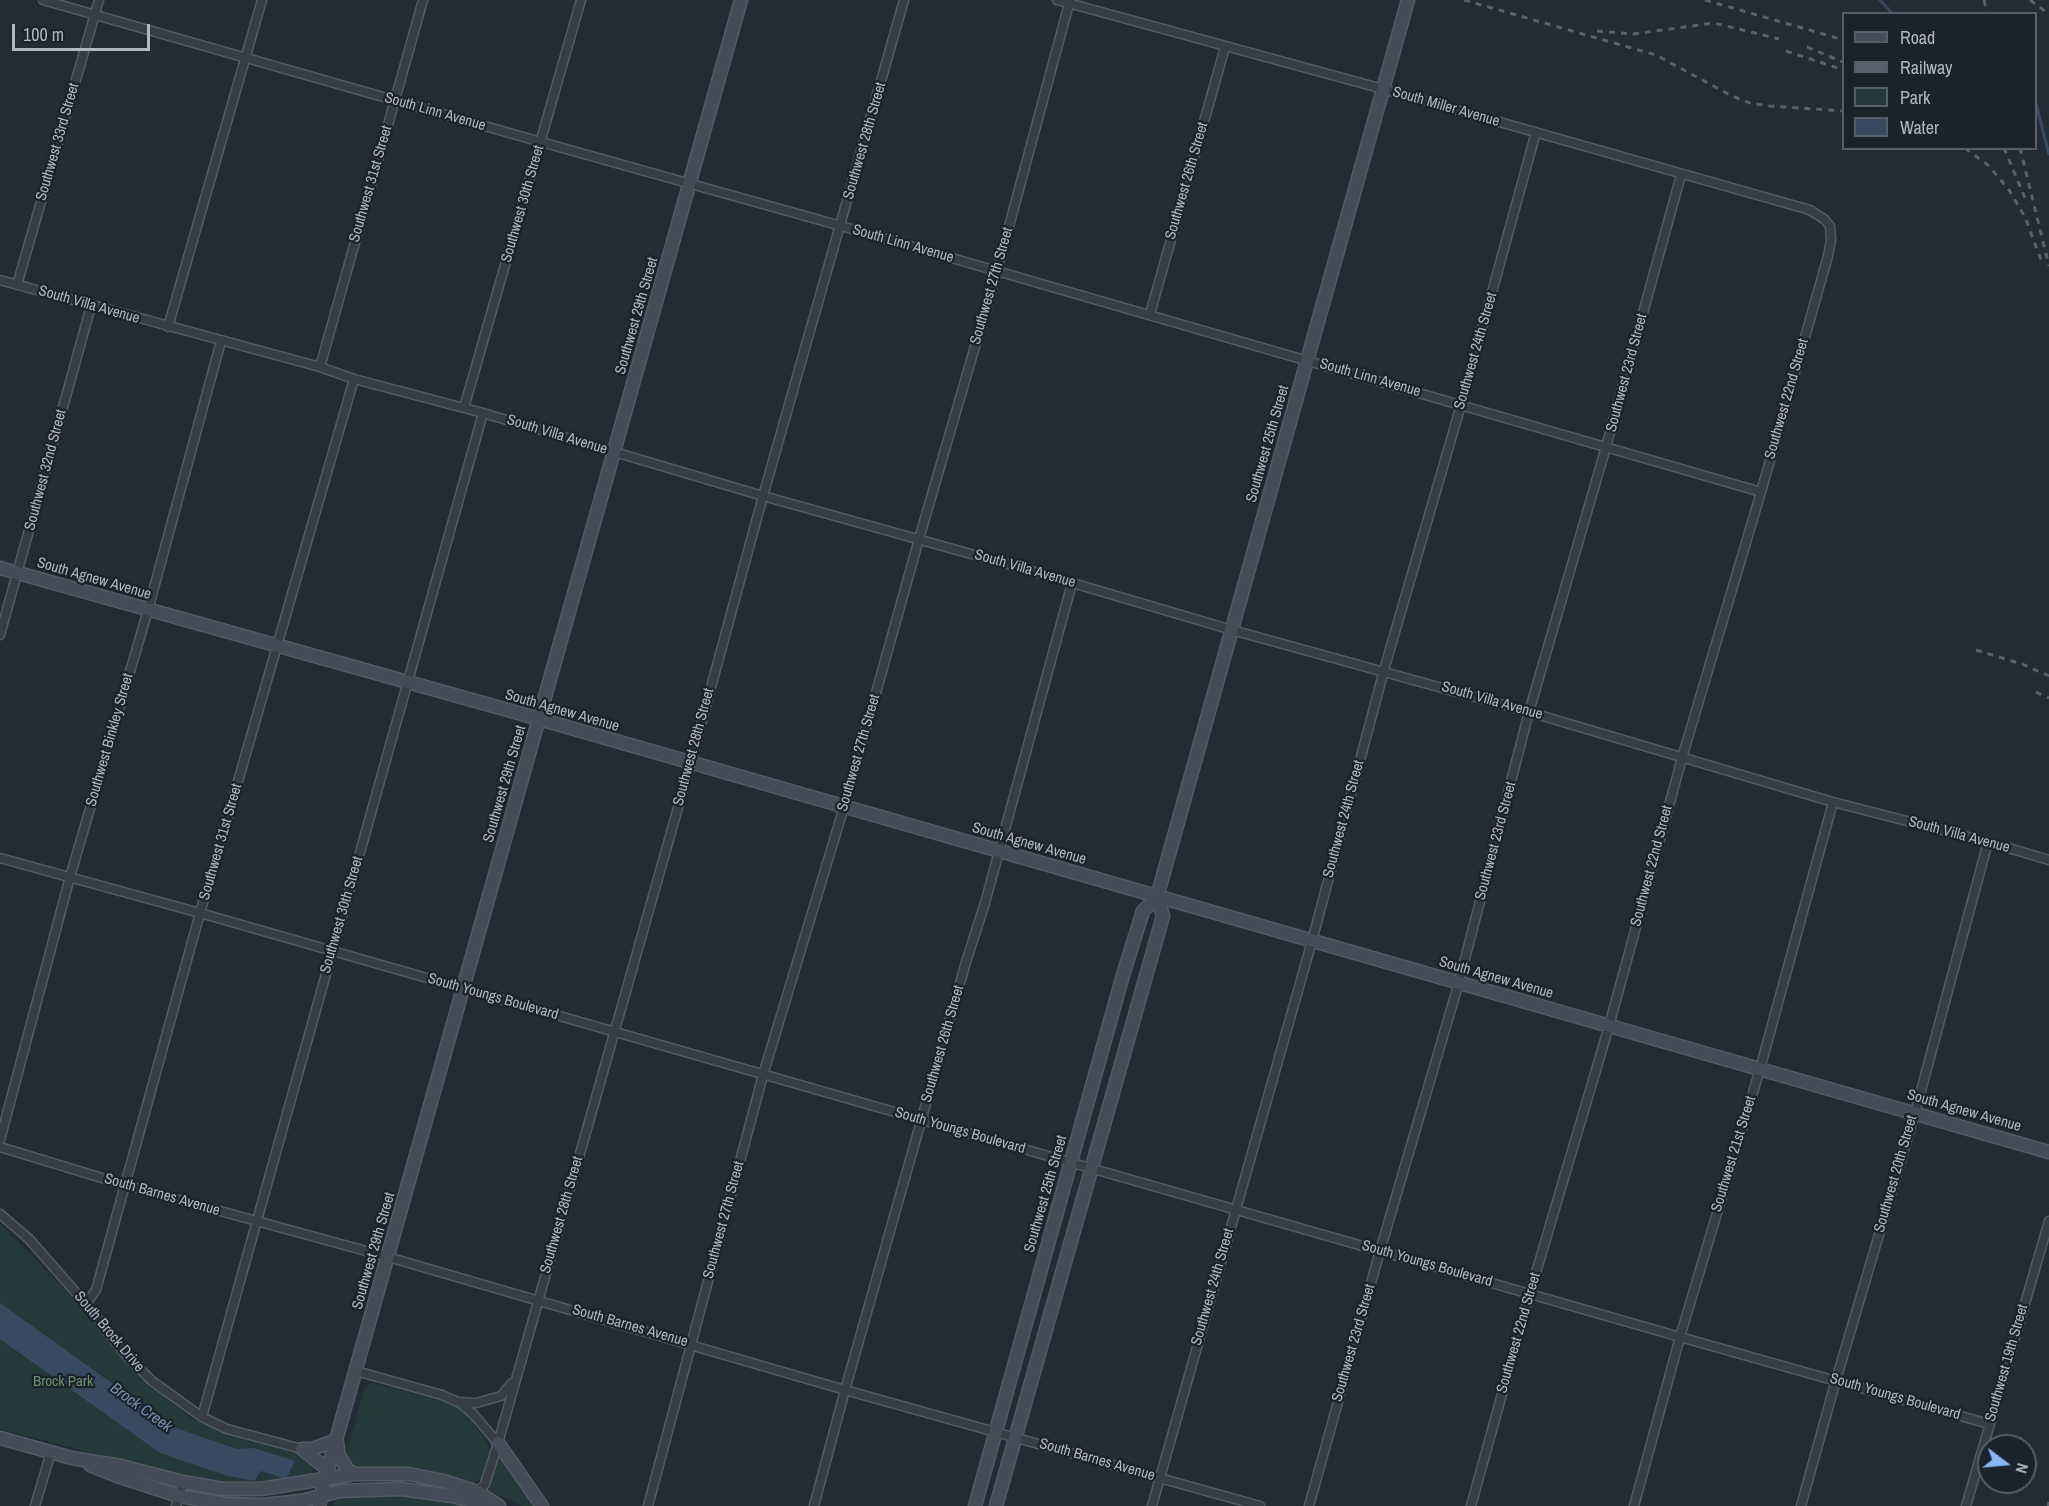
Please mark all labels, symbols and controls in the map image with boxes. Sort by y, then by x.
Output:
scale bar [15,12,153,50]
legend [1842,12,2037,150]
text: 100 m [23,22,64,47]
text: Road [1900,25,1935,50]
text: Railway [1900,55,1953,80]
street label: Southwest 28th Street [840,80,890,202]
street label: Southwest 33rd Street [33,81,83,203]
street label: South Miller Avenue [1390,83,1502,131]
text: Park [1900,85,1930,110]
street label: South Linn Avenue [382,89,488,135]
text: Water [1900,115,1939,140]
street label: Southwest 26th Street [1162,120,1212,242]
street label: Southwest 31st Street [346,124,396,244]
street label: Southwest 30th Street [498,143,548,265]
street label: South Linn Avenue [850,221,956,267]
street label: Southwest 27th Street [967,225,1017,347]
street label: Southwest 29th Street [612,255,662,377]
street label: South Villa Avenue [36,282,142,328]
street label: Southwest 24th Street [1451,290,1501,412]
street label: Southwest 23rd Street [1603,312,1651,434]
street label: Southwest 22nd Street [1761,337,1813,461]
street label: South Linn Avenue [1317,355,1423,401]
street label: Southwest 25th Street [1243,383,1293,505]
street label: Southwest 32nd Street [21,408,71,532]
street label: South Villa Avenue [505,411,609,459]
street label: South Villa Avenue [972,546,1078,592]
street label: South Agnew Avenue [35,554,153,604]
street label: Southwest Binkley Street [82,671,138,809]
street label: South Villa Avenue [1439,678,1545,724]
street label: South Agnew Avenue [503,686,621,736]
street label: Southwest 28th Street [670,686,718,808]
street label: Southwest 27th Street [834,692,884,814]
street label: Southwest 29th Street [480,723,530,845]
street label: Southwest 24th Street [1320,758,1368,880]
street label: Southwest 23rd Street [1472,780,1520,902]
street label: Southwest 31st Street [196,782,246,902]
street label: Southwest 22nd Street [1627,804,1677,928]
street label: South Villa Avenue [1906,813,2012,857]
street label: South Agnew Avenue [970,819,1088,869]
street label: Southwest 30th Street [317,854,367,976]
street label: South Agnew Avenue [1437,953,1555,1003]
street label: South Youngs Boulevard [426,970,560,1024]
street label: Southwest 26th Street [918,983,968,1105]
street label: South Agnew Avenue [1905,1086,2023,1136]
street label: Southwest 21st Street [1708,1094,1760,1214]
street label: South Youngs Boulevard [893,1104,1027,1158]
street label: Southwest 20th Street [1871,1113,1921,1235]
street label: Southwest 25th Street [1021,1133,1071,1255]
street label: Southwest 28th Street [537,1154,587,1276]
street label: Southwest 27th Street [700,1159,748,1281]
street label: South Barnes Avenue [102,1170,222,1220]
street label: Southwest 29th Street [349,1190,399,1312]
street label: Southwest 24th Street [1188,1226,1238,1348]
street label: South Youngs Boulevard [1360,1237,1494,1291]
street label: Southwest 22nd Street [1493,1271,1545,1395]
street label: Southwest 23rd Street [1329,1282,1379,1404]
street label: South Brock Drive [70,1288,148,1376]
street label: South Barnes Avenue [570,1301,690,1351]
street label: Southwest 19th Street [1982,1302,2032,1424]
street label: South Youngs Boulevard [1828,1370,1962,1424]
park label: Brock Park [33,1373,93,1391]
water label: Brock Creek [106,1379,176,1437]
north arrow [1977,1434,2037,1494]
street label: South Barnes Avenue [1037,1435,1157,1485]
text: N [2011,1461,2034,1476]

